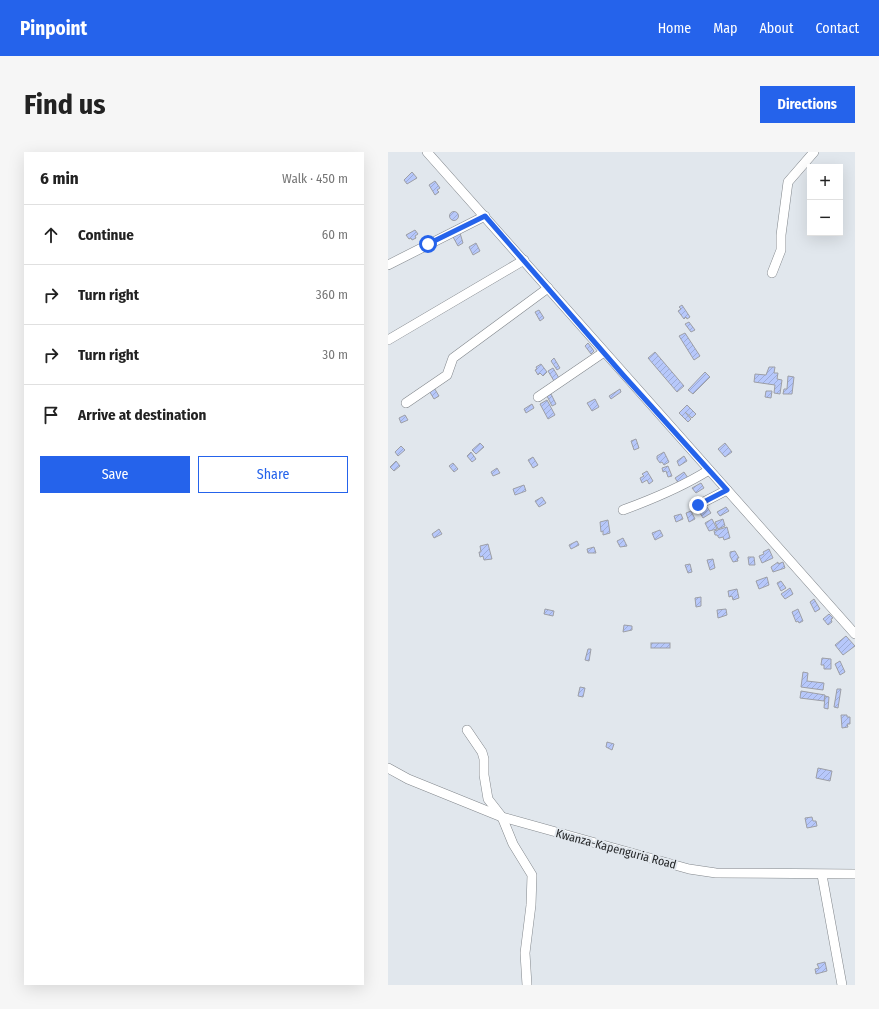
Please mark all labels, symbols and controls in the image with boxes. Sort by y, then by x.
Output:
text: Pinpoint [20,17,87,40]
text: Home [658,20,691,37]
text: Map [713,20,737,37]
text: About [759,20,794,37]
text: Contact [816,20,859,37]
button: Directions [760,86,855,123]
text: Find us [24,88,106,121]
map controls [807,164,843,236]
button: + [807,164,843,200]
text: 6 min [40,168,79,189]
text: Walk · 450 m [282,171,348,186]
button: − [807,200,843,236]
icon: ahead [40,224,62,246]
text: Continue [78,226,134,244]
text: 60 m [322,227,348,242]
route start [419,235,437,253]
icon: right [40,284,62,306]
text: Turn right [78,286,139,304]
text: 360 m [316,287,348,302]
icon: right [40,344,62,366]
text: Turn right [78,346,139,364]
text: 30 m [322,347,348,362]
icon: arrive [40,404,62,426]
text: Arrive at destination [78,406,206,424]
button: Save [40,456,190,493]
button: Share [198,456,348,493]
route end [689,496,707,514]
street label: Kwanza-Kapenguria Road [554,826,678,872]

